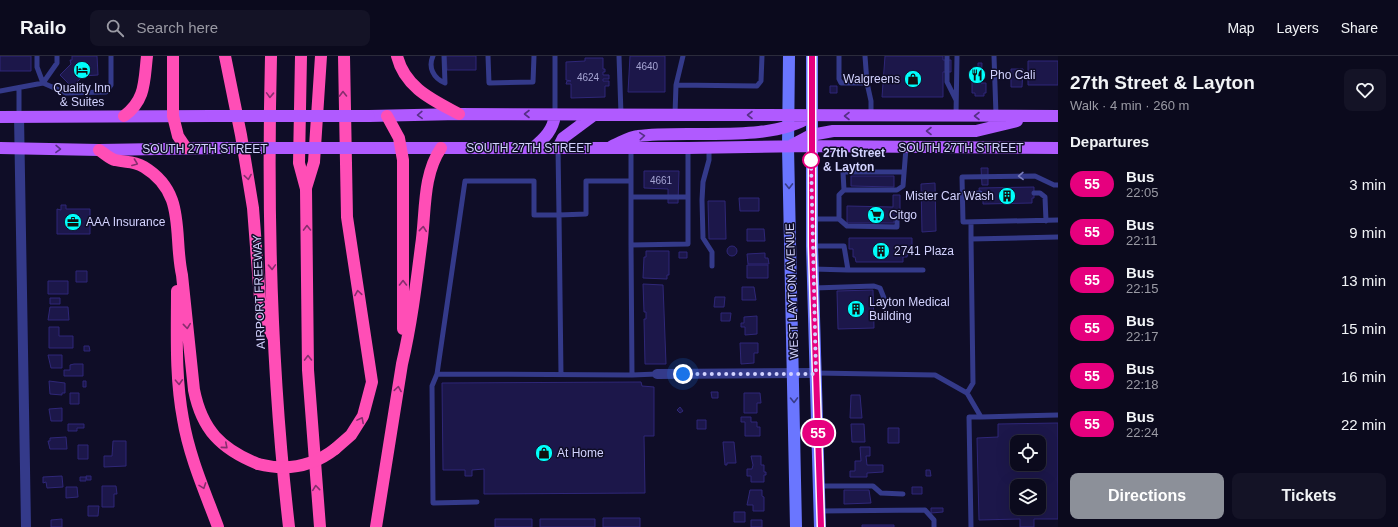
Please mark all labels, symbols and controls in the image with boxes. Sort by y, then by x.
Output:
search box [90,10,370,46]
text: Railo [20,17,66,38]
icon: search [104,17,126,39]
text: Search here [136,19,218,36]
text: Map [1227,20,1255,36]
text: Layers [1277,20,1319,36]
text: Share [1341,20,1378,36]
hotel icon: Quality Inn & Suites [72,60,92,80]
house number: 4640 [636,61,659,72]
restaurant icon: Pho Cali [967,65,987,85]
place label: Pho Cali [990,68,1035,82]
shop icon: Walgreens [903,69,923,89]
button: heart [1344,69,1386,111]
house number: 4624 [577,72,600,83]
place label: Walgreens [843,72,900,86]
text: 27th Street & Layton [1070,72,1255,93]
place label: Quality Inn & Suites [53,81,111,109]
one-way arrow [339,91,347,97]
one-way arrow [266,92,274,98]
text: Walk · 4 min · 260 m [1070,98,1189,113]
one-way arrow [524,110,530,118]
one-way arrow [417,111,423,119]
one-way arrow [747,111,753,120]
one-way arrow [844,112,850,120]
one-way arrow [974,112,980,120]
one-way arrow [926,127,932,135]
one-way arrow [639,132,645,141]
text: Departures [1070,133,1149,150]
street label: SOUTH 27TH STREET [466,141,592,155]
street label: SOUTH 27TH STREET [898,141,1024,155]
street label: SOUTH 27TH STREET [142,142,268,156]
one-way arrow [55,145,61,153]
place label: 27th Street & Layton [823,146,885,174]
marker: 27th Street & Layton [802,151,820,169]
one-way arrow [131,158,138,166]
text: Bus [1126,168,1154,185]
one-way arrow [1018,172,1024,180]
one-way arrow [244,174,252,180]
house number: 4661 [650,175,673,186]
text: 55 [1084,176,1100,192]
text: 3 min [1349,176,1386,193]
one-way arrow [785,183,793,189]
text: 22:05 [1126,185,1159,200]
building icon: Mister Car Wash [997,186,1017,206]
place label: Mister Car Wash [905,189,994,203]
supermarket icon: Citgo [866,205,886,225]
place label: Citgo [889,208,917,222]
office icon: AAA Insurance [63,212,83,232]
place label: AAA Insurance [86,215,166,229]
text: Bus [1126,216,1154,233]
street label: WEST LAYTON AVENUE [783,223,801,359]
text: 55 [1084,224,1100,240]
text: 9 min [1349,224,1386,241]
one-way arrow [302,225,311,231]
one-way arrow [418,226,427,232]
text: 22:11 [1126,233,1158,248]
street label: AIRPORT FREEWAY [250,235,268,349]
building icon: 2741 Plaza [871,241,891,261]
place label: 2741 Plaza [894,244,954,258]
one-way arrow [268,264,276,270]
text: Bus [1126,264,1154,281]
text: 55 [1084,272,1100,288]
text: 13 min [1341,272,1386,289]
one-way arrow [399,280,407,286]
text: 22:15 [1126,281,1159,296]
one-way arrow [354,290,363,296]
place label: Layton Medical Building [869,295,950,323]
building icon: Layton Medical Building [846,299,866,319]
text: Bus [1126,312,1154,329]
text: 55 [1084,320,1100,336]
text: 15 min [1341,320,1386,337]
one-way arrow [183,323,192,329]
text: 22:17 [1126,329,1159,344]
one-way arrow [304,355,312,361]
text: Bus [1126,360,1154,377]
your location [673,364,693,384]
text: 55 [1084,368,1100,384]
text: 16 min [1341,368,1386,385]
text: 22:18 [1126,377,1159,392]
one-way arrow [174,379,183,385]
one-way arrow [393,386,402,392]
one-way arrow [790,397,798,403]
text: Bus [1126,408,1154,425]
text: 55 [1084,416,1100,432]
text: 22 min [1341,416,1386,433]
one-way arrow [356,417,363,424]
line badge: 55 [800,420,836,446]
text: 55 [810,425,826,441]
text: 22:24 [1126,425,1159,440]
map controls [1010,435,1046,515]
button: locate [1010,435,1046,471]
one-way arrow [220,441,227,448]
shop icon: At Home [534,443,554,463]
place label: At Home [557,446,604,460]
button: Directions [1070,473,1224,519]
button: Tickets [1232,473,1386,519]
button: layers [1010,479,1046,515]
one-way arrow [198,482,207,489]
one-way arrow [312,485,321,491]

